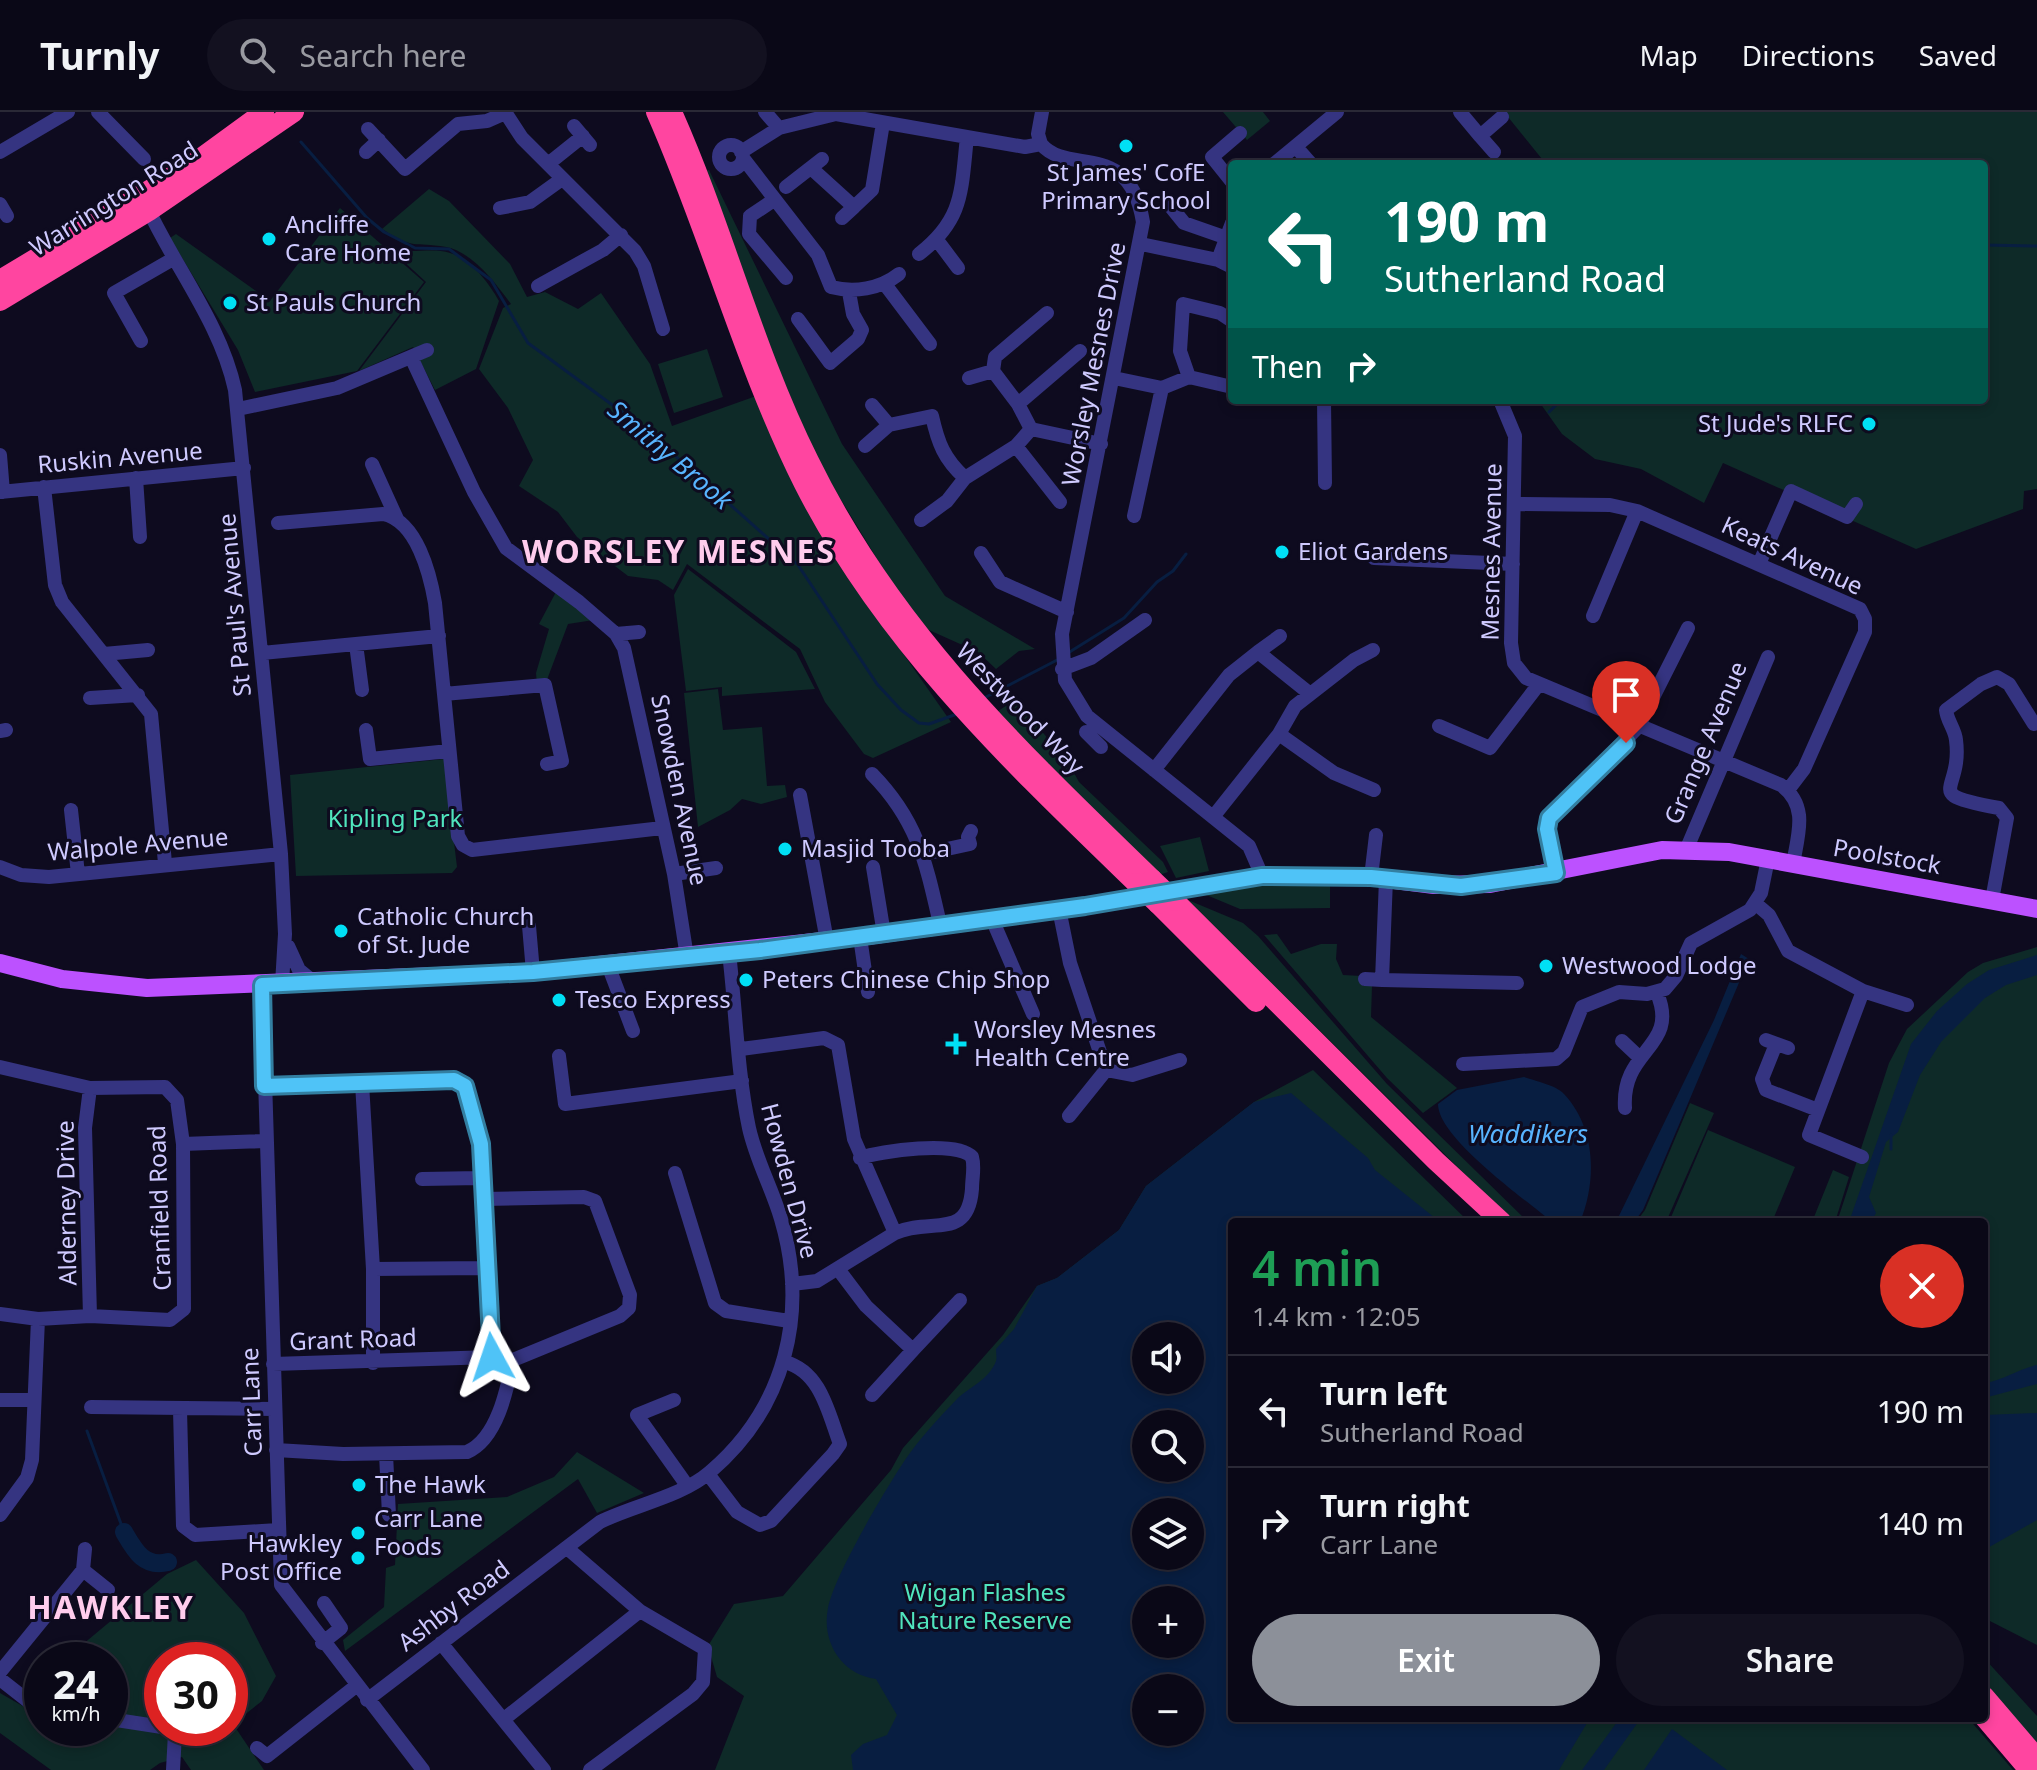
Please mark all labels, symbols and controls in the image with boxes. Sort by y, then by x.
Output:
search box [207,19,767,91]
text: Turnly [40,29,159,81]
icon: search [235,33,279,77]
text: Search here [299,35,466,76]
text: Map [1639,36,1698,74]
text: Directions [1742,36,1875,74]
text: Saved [1919,36,1997,74]
street label: Warrington Road [23,133,204,263]
marker: St James' CofE Primary School [1117,137,1135,155]
place label: St James' CofE Primary School [1041,155,1211,216]
text: 190 m [1384,182,1549,258]
icon: left [1252,192,1356,296]
place label: Ancliffe Care Home [285,207,411,268]
marker: Ancliffe Care Home [260,230,278,248]
street label: Worsley Mesnes Drive [1053,239,1132,488]
text: Sutherland Road [1384,254,1666,303]
place label: St Pauls Church [246,285,421,318]
marker: St Pauls Church [221,294,239,312]
icon: right [1339,344,1383,388]
text: Then [1252,346,1323,387]
water label: Smithy Brook [601,391,742,518]
place label: St Jude's RLFC [1698,406,1853,439]
marker: St Jude's RLFC [1860,415,1878,433]
street label: Ruskin Avenue [36,433,204,480]
street label: Mesnes Avenue [1472,463,1509,641]
street label: Keats Avenue [1717,507,1869,602]
street label: St Paul's Avenue [209,512,258,698]
district label: WORSLEY MESNES [522,529,836,572]
place label: Eliot Gardens [1298,534,1448,567]
marker: Eliot Gardens [1273,543,1291,561]
street label: Westwood Way [949,635,1093,782]
street label: Grange Avenue [1655,656,1754,829]
pin [1592,661,1660,743]
icon: arrive [1604,673,1648,717]
street label: Snowden Avenue [644,691,717,888]
park label: Kipling Park [328,801,463,834]
street label: Walpole Avenue [46,819,229,868]
street label: Poolstock [1831,830,1944,881]
place label: Masjid Tooba [801,831,950,864]
marker: Masjid Tooba [776,840,794,858]
place label: Catholic Church of St. Jude [357,899,534,960]
marker: Catholic Church of St. Jude [332,922,350,940]
place label: Westwood Lodge [1562,948,1757,981]
marker: Westwood Lodge [1537,957,1555,975]
place label: Peters Chinese Chip Shop [762,962,1050,995]
marker: Peters Chinese Chip Shop [737,971,755,989]
place label: Tesco Express [575,982,731,1015]
marker: Tesco Express [550,991,568,1009]
place label: Worsley Mesnes Health Centre [974,1012,1156,1073]
marker: Worsley Mesnes Health Centre [945,1033,967,1055]
street label: Howden Drive [754,1099,827,1262]
water label: Waddikers [1468,1115,1588,1151]
street label: Alderney Drive [48,1120,83,1286]
street label: Cranfield Road [139,1125,178,1291]
text: 4 min [1252,1235,1382,1300]
button: close [1880,1244,1964,1328]
text: 1.4 km · 12:05 [1252,1298,1421,1334]
position arrow [450,1315,534,1399]
street label: Grant Road [289,1320,417,1357]
map controls [1132,1322,1204,1746]
button: sound [1132,1322,1204,1394]
street label: Carr Lane [232,1347,269,1457]
text: Turn left [1320,1373,1448,1414]
icon: left [1252,1389,1296,1433]
text: 190 m [1877,1391,1964,1432]
button: search [1132,1410,1204,1482]
text: Sutherland Road [1320,1414,1524,1450]
place label: The Hawk [375,1467,486,1500]
marker: The Hawk [350,1476,368,1494]
text: Turn right [1320,1485,1470,1526]
button: layers [1132,1498,1204,1570]
place label: Carr Lane Foods [374,1501,483,1562]
icon: right [1252,1501,1296,1545]
text: 140 m [1877,1503,1964,1544]
marker: Carr Lane Foods [349,1524,367,1542]
place label: Hawkley Post Office [220,1526,343,1587]
text: Carr Lane [1320,1526,1438,1562]
marker: Hawkley Post Office [349,1549,367,1567]
street label: Ashby Road [390,1552,516,1658]
park label: Wigan Flashes Nature Reserve [898,1575,1072,1636]
district label: HAWKLEY [27,1585,195,1628]
button: + [1132,1586,1204,1658]
button: Exit [1252,1614,1600,1706]
button: Share [1616,1614,1964,1706]
speed limit sign: 30 [144,1642,248,1746]
text: 24 [53,1656,99,1711]
button: − [1132,1674,1204,1746]
text: km/h [51,1700,101,1727]

